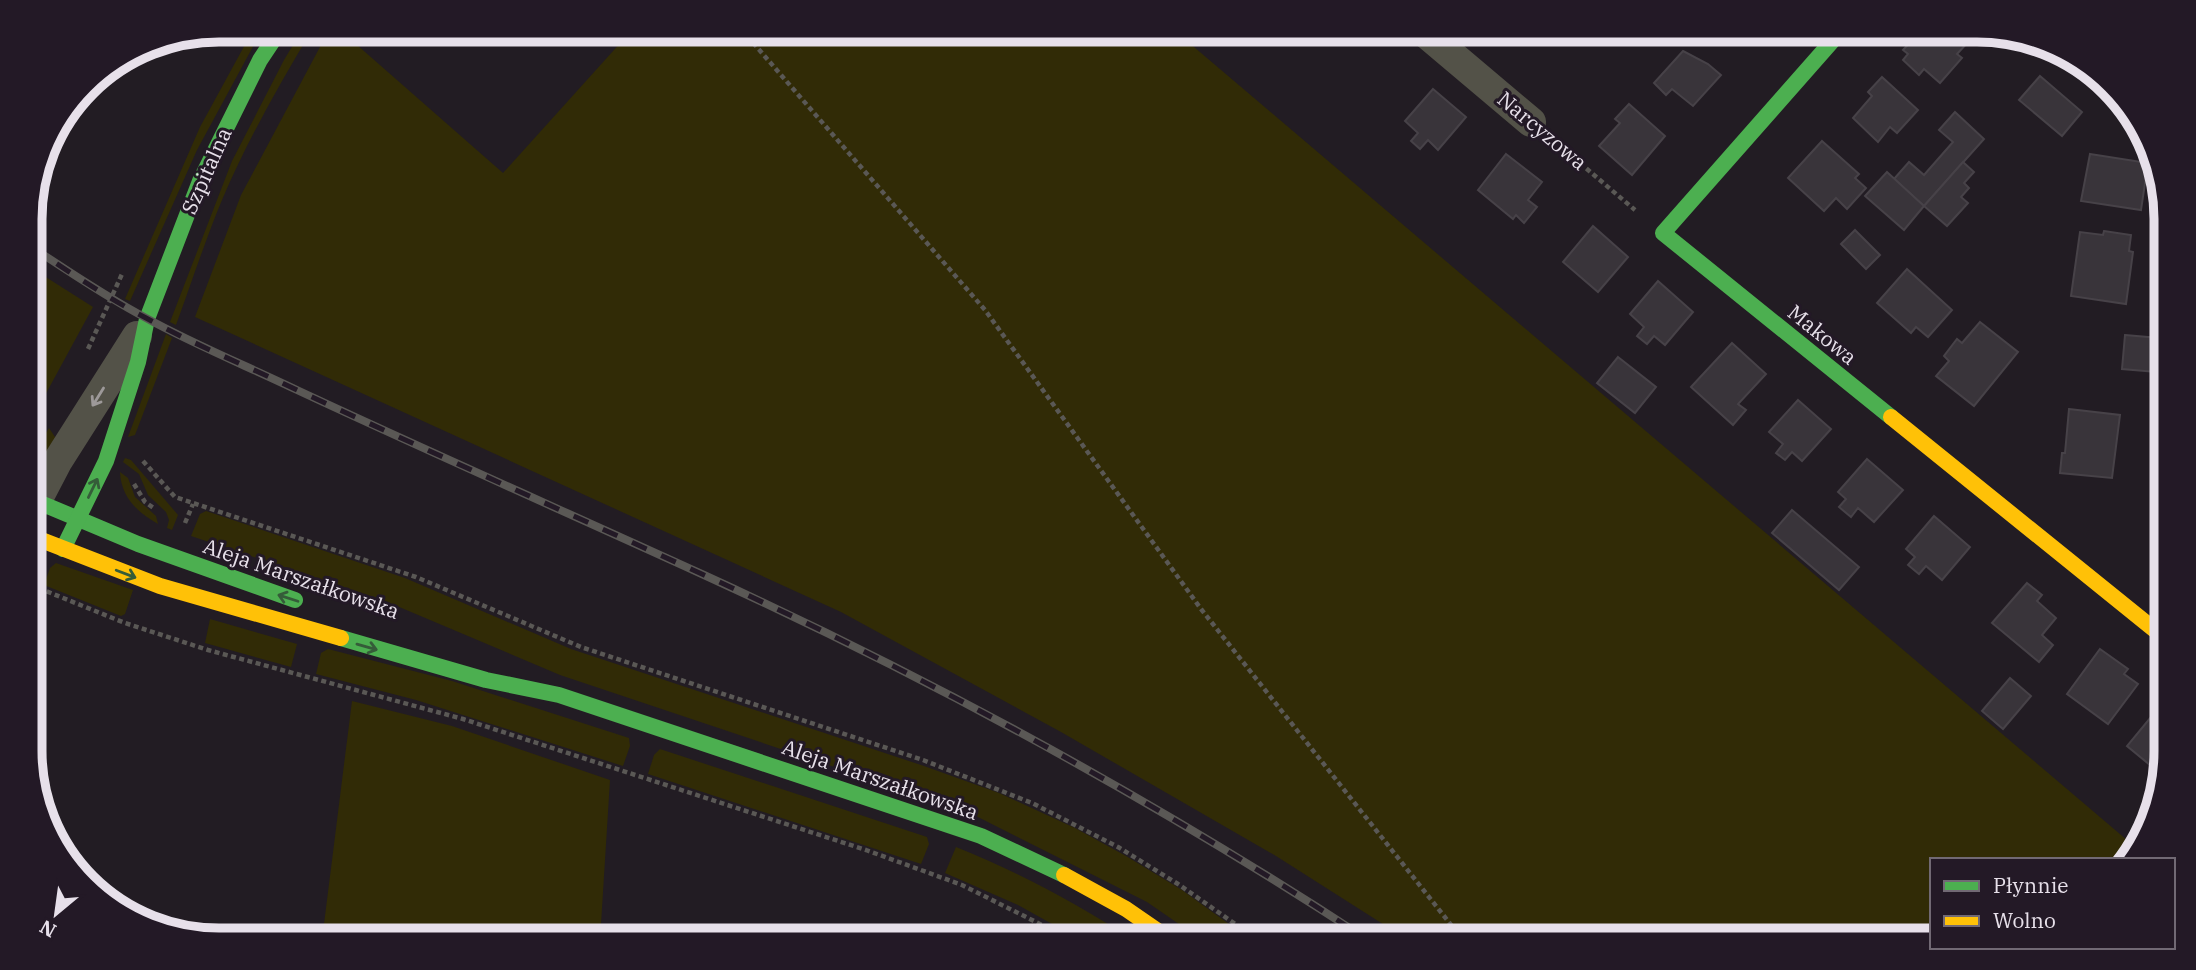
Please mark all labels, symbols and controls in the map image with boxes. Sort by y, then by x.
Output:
street label: Narcyzowa [1492,85,1593,176]
street label: Szpitalna [175,123,238,218]
street label: Makowa [1782,298,1863,371]
one-way arrow [90,387,104,407]
one-way arrow [87,478,100,499]
street label: Aleja Marszałkowska [199,531,403,625]
one-way arrow [115,569,137,582]
one-way arrow [278,591,300,603]
one-way arrow [356,641,378,654]
street label: Aleja Marszałkowska [778,732,982,826]
legend [1930,858,2175,949]
text: Płynnie [1993,871,2069,899]
north arrow [21,879,91,949]
text: Wolno [1993,906,2056,934]
text: N [35,915,60,943]

